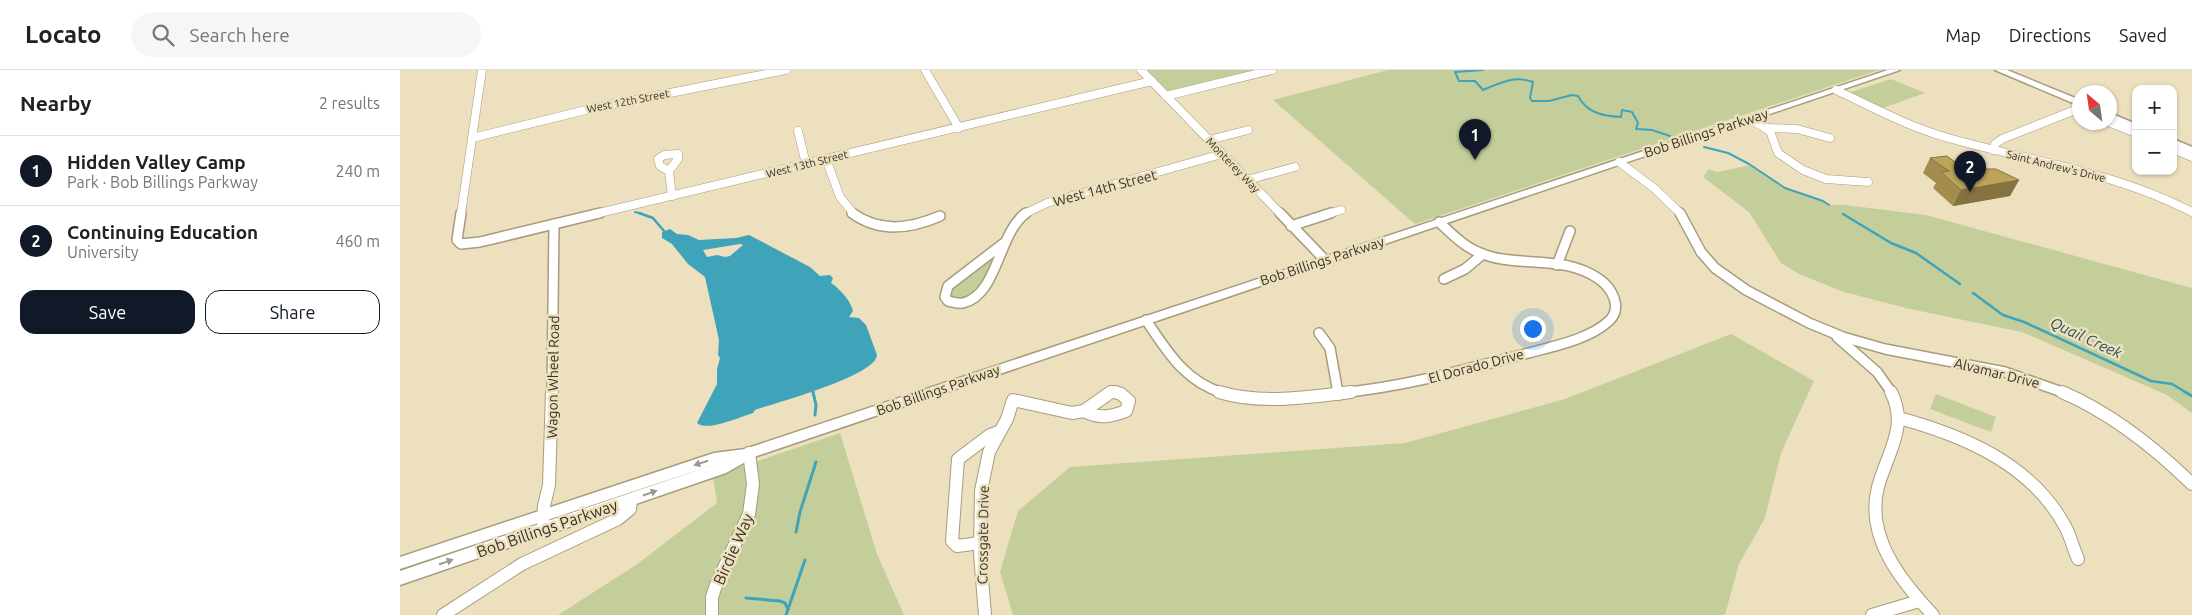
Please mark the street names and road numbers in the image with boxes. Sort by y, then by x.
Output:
street label: West 12th Street [586,87,671,115]
street label: Bob Billings Parkway [1642,105,1770,161]
street label: Monterey Way [1204,135,1263,195]
street label: West 13th Street [765,148,850,180]
street label: Saint Andrew's Drive [2005,148,2107,184]
street label: West 14th Street [1051,166,1159,210]
street label: Bob Billings Parkway [1258,233,1386,289]
street label: Wagon Wheel Road [544,315,562,439]
street label: El Dorado Drive [1427,346,1525,386]
street label: Alvamar Drive [1953,355,2041,391]
street label: Bob Billings Parkway [874,361,1002,419]
street label: Crossgate Drive [974,485,992,585]
street label: Bob Billings Parkway [474,495,620,561]
street label: Birdie Way [709,510,757,587]

